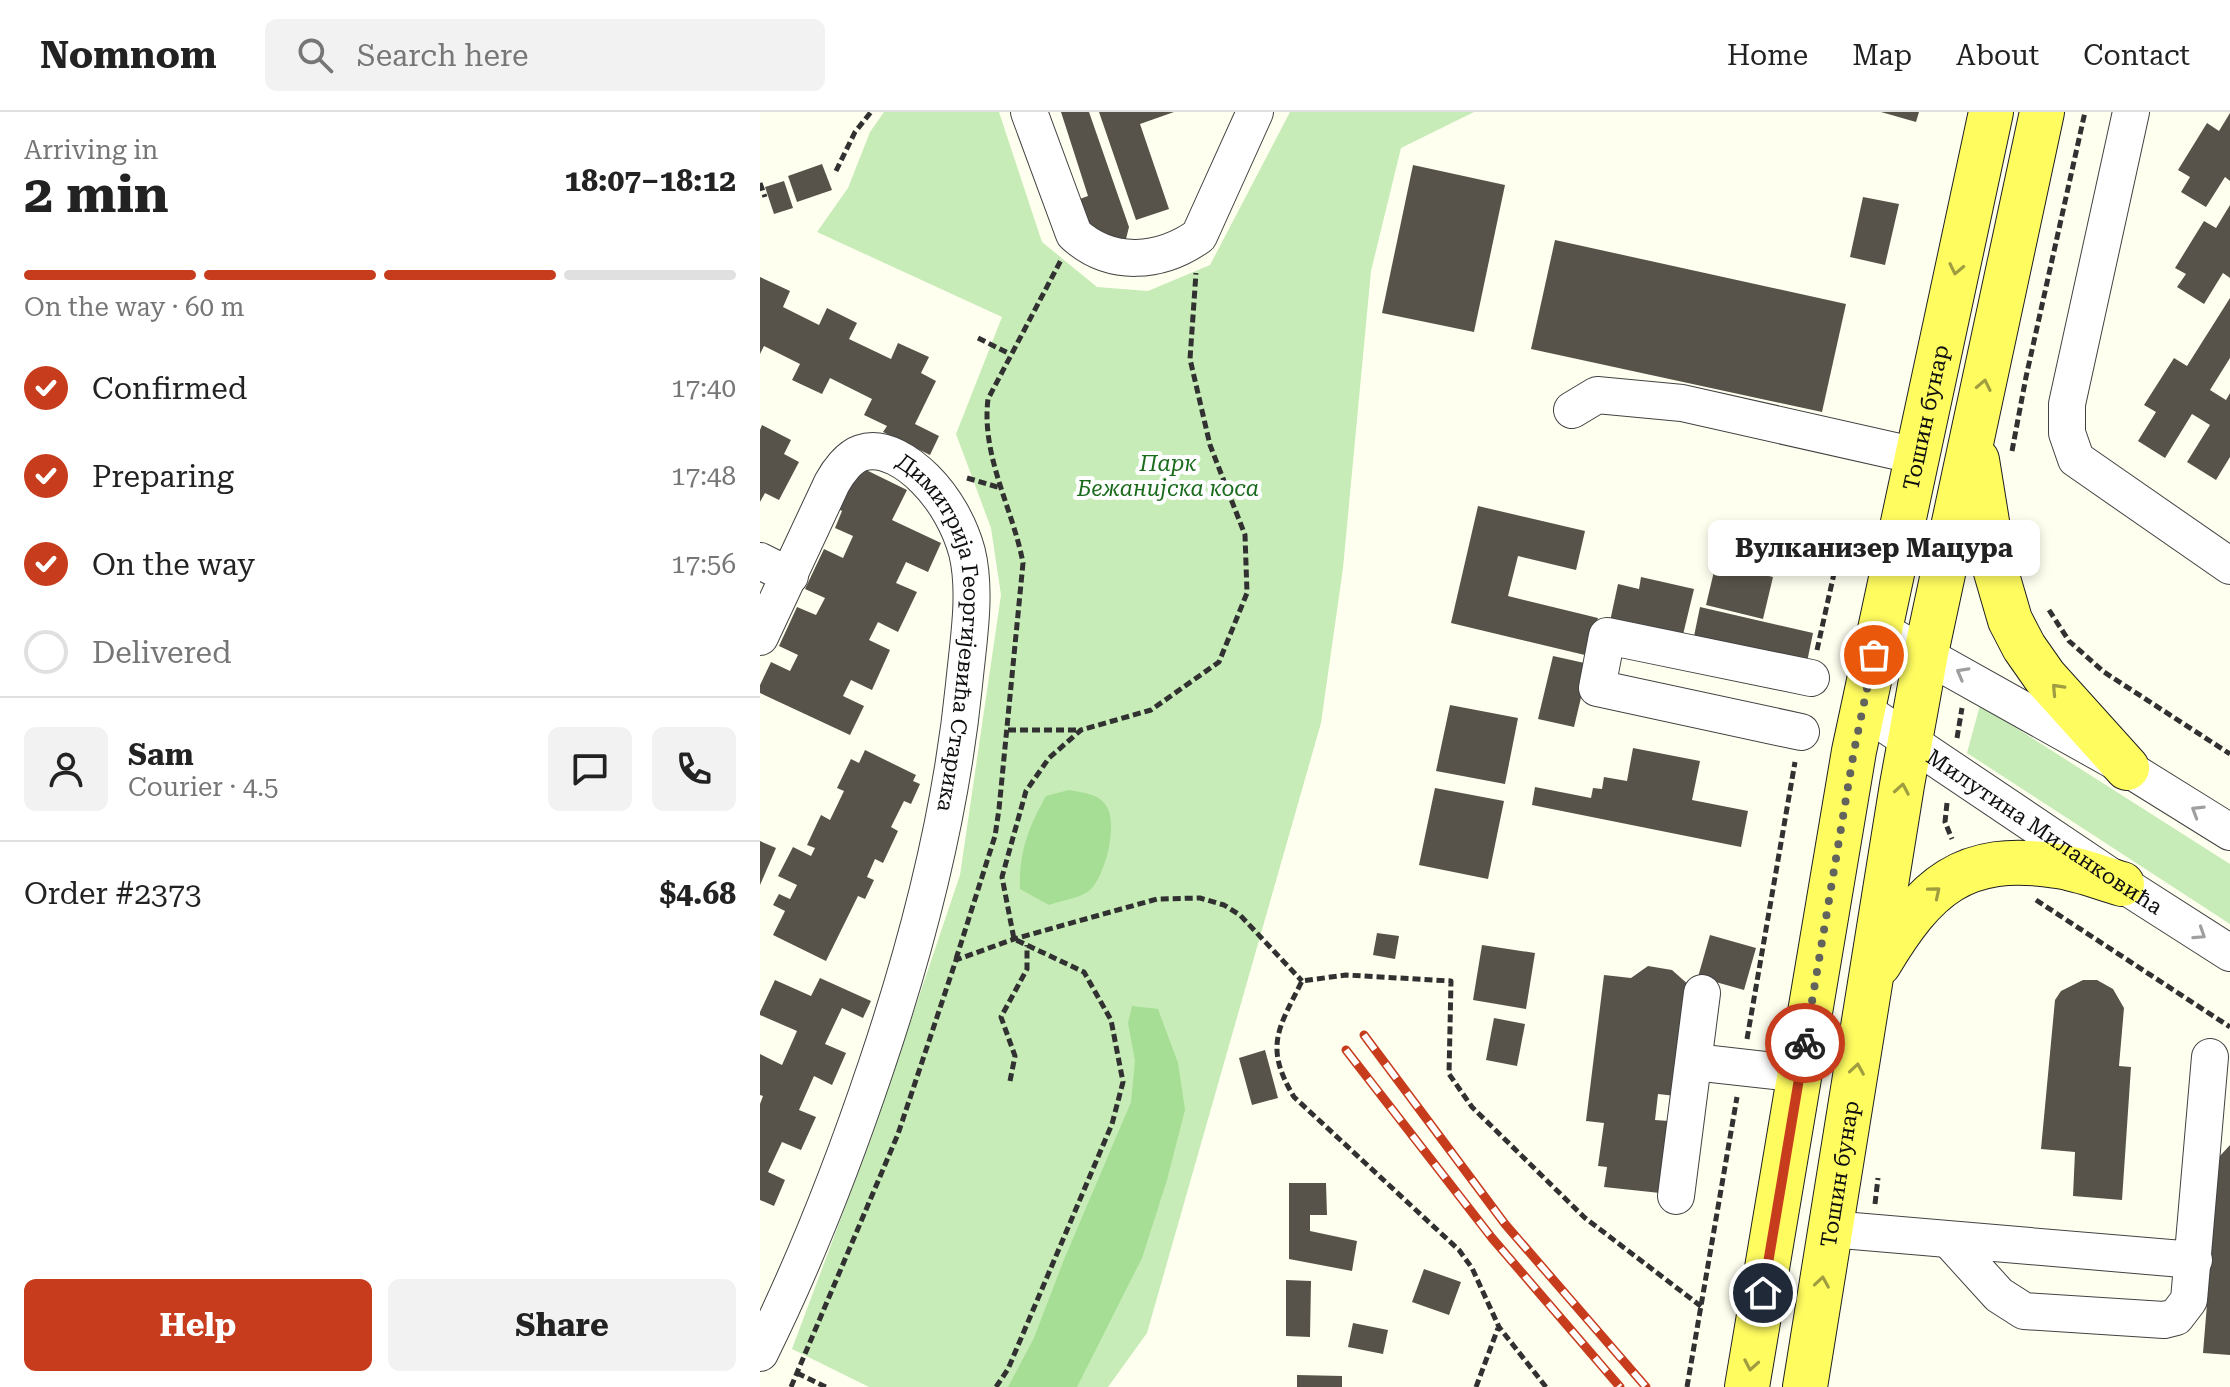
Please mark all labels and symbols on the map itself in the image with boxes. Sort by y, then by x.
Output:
one-way arrow [1949,263,1966,276]
street label: Тошин бунар [1898,343,1954,493]
one-way arrow [1975,379,1992,393]
street label: Димитрија Георгијевића Старика [892,449,984,814]
park label: Парк Бежанијска коса [1076,451,1259,501]
callout: Вулканизер Мацура [1708,519,2040,575]
pin [1840,621,1908,689]
one-way arrow [1956,668,1971,683]
one-way arrow [2051,684,2066,698]
street label: Милутина Миланковића [1922,744,2167,920]
one-way arrow [1892,782,1909,795]
one-way arrow [2191,805,2206,820]
one-way arrow [1925,887,1940,902]
one-way arrow [2191,924,2206,939]
courier [1765,1003,1845,1083]
one-way arrow [1847,1062,1864,1076]
street label: Тошин бунар [1816,1099,1864,1249]
pin [1729,1259,1797,1327]
one-way arrow [1812,1276,1829,1289]
one-way arrow [1743,1359,1760,1372]

